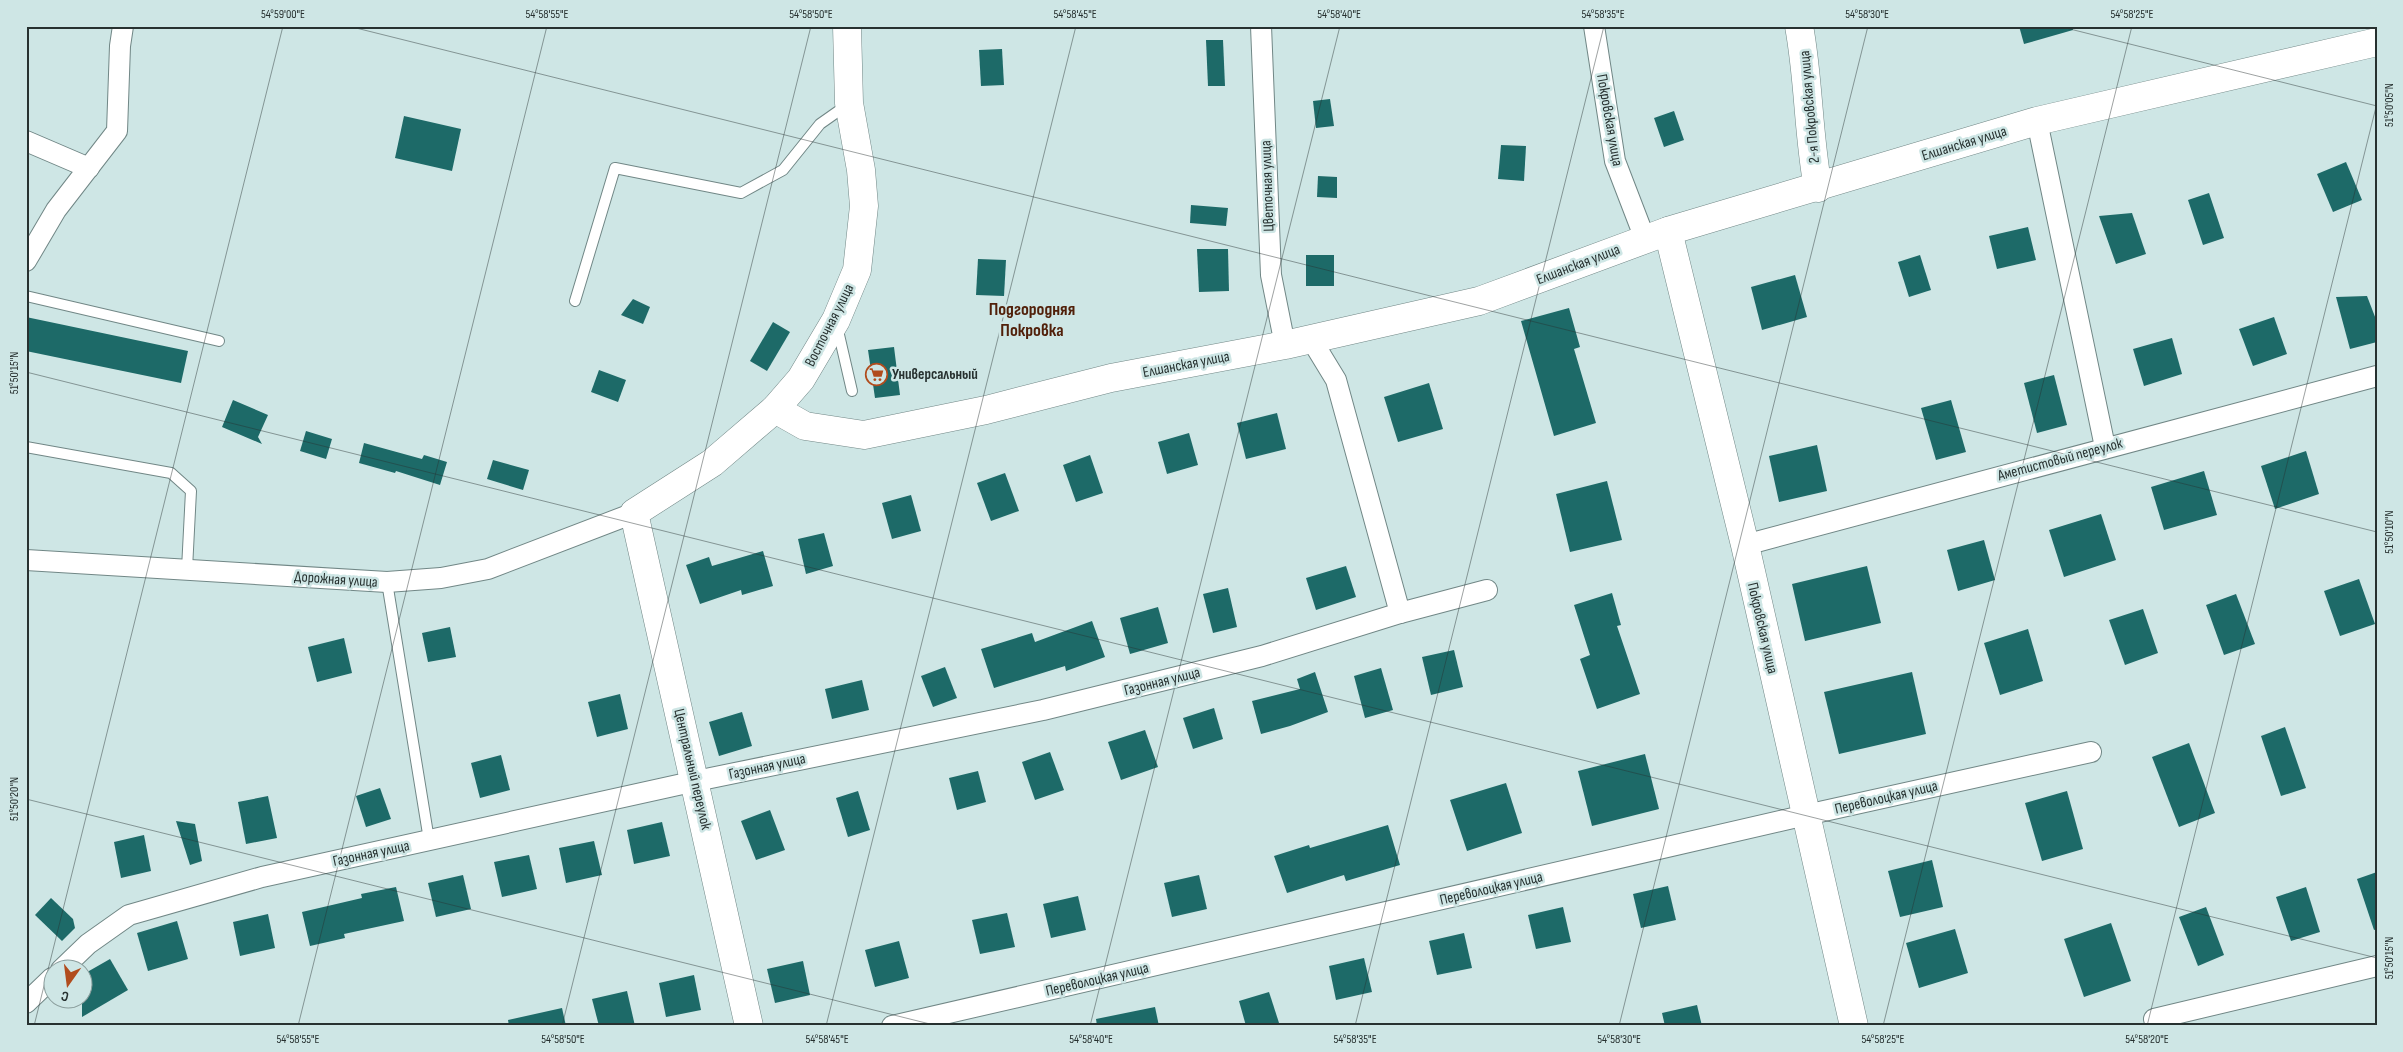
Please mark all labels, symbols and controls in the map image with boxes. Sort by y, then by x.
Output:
text: 54°59'00"E [261,7,305,22]
text: 54°58'55"E [526,7,569,22]
text: 54°58'50"E [789,7,833,22]
text: 54°58'45"E [1053,7,1097,22]
text: 54°58'40"E [1317,7,1361,22]
text: 54°58'35"E [1581,7,1625,22]
text: 54°58'30"E [1845,7,1889,22]
text: 54°58'25"E [2110,7,2154,22]
street label: 2-я Покровская улица [1795,50,1824,164]
street label: Покровская улица [1592,73,1627,168]
text: 51°50'05"N [2382,83,2397,127]
street label: Елшанская улица [1919,121,2009,165]
street label: Цветочная улица [1256,140,1279,232]
street label: Елшанская улица [1534,240,1623,289]
street label: Восточная улица [800,281,858,370]
district label: Подгородняя Покровка [989,299,1075,341]
street label: Елшанская улица [1141,347,1231,382]
text: 51°50'15"N [7,352,22,394]
supermarket icon: Универсальный [864,362,888,386]
place label: Универсальный [892,365,978,384]
street label: Аметистовый переулок [1995,434,2125,486]
text: 51°50'10"N [2382,510,2397,554]
street label: Дорожная улица [294,567,378,592]
street label: Покровская улица [1743,581,1782,676]
street label: Газонная улица [1122,663,1202,700]
street label: Центральный переулок [669,707,716,832]
street label: Газонная улица [727,749,807,784]
street label: Переволоцкая улица [1833,776,1940,819]
text: 51°50'20"N [7,777,22,821]
street label: Газонная улица [331,836,411,871]
street label: Переволоцкая улица [1438,867,1545,910]
text: 51°50'15"N [2382,937,2397,979]
street label: Переволоцкая улица [1044,958,1151,1001]
north arrow [42,960,92,1010]
text: С [59,987,71,1005]
text: 54°58'55"E [277,1032,320,1047]
text: 54°58'50"E [541,1032,585,1047]
text: 54°58'45"E [805,1032,849,1047]
text: 54°58'40"E [1069,1032,1113,1047]
text: 54°58'35"E [1333,1032,1377,1047]
text: 54°58'30"E [1597,1032,1641,1047]
text: 54°58'25"E [1861,1032,1905,1047]
text: 54°58'20"E [2125,1032,2169,1047]

